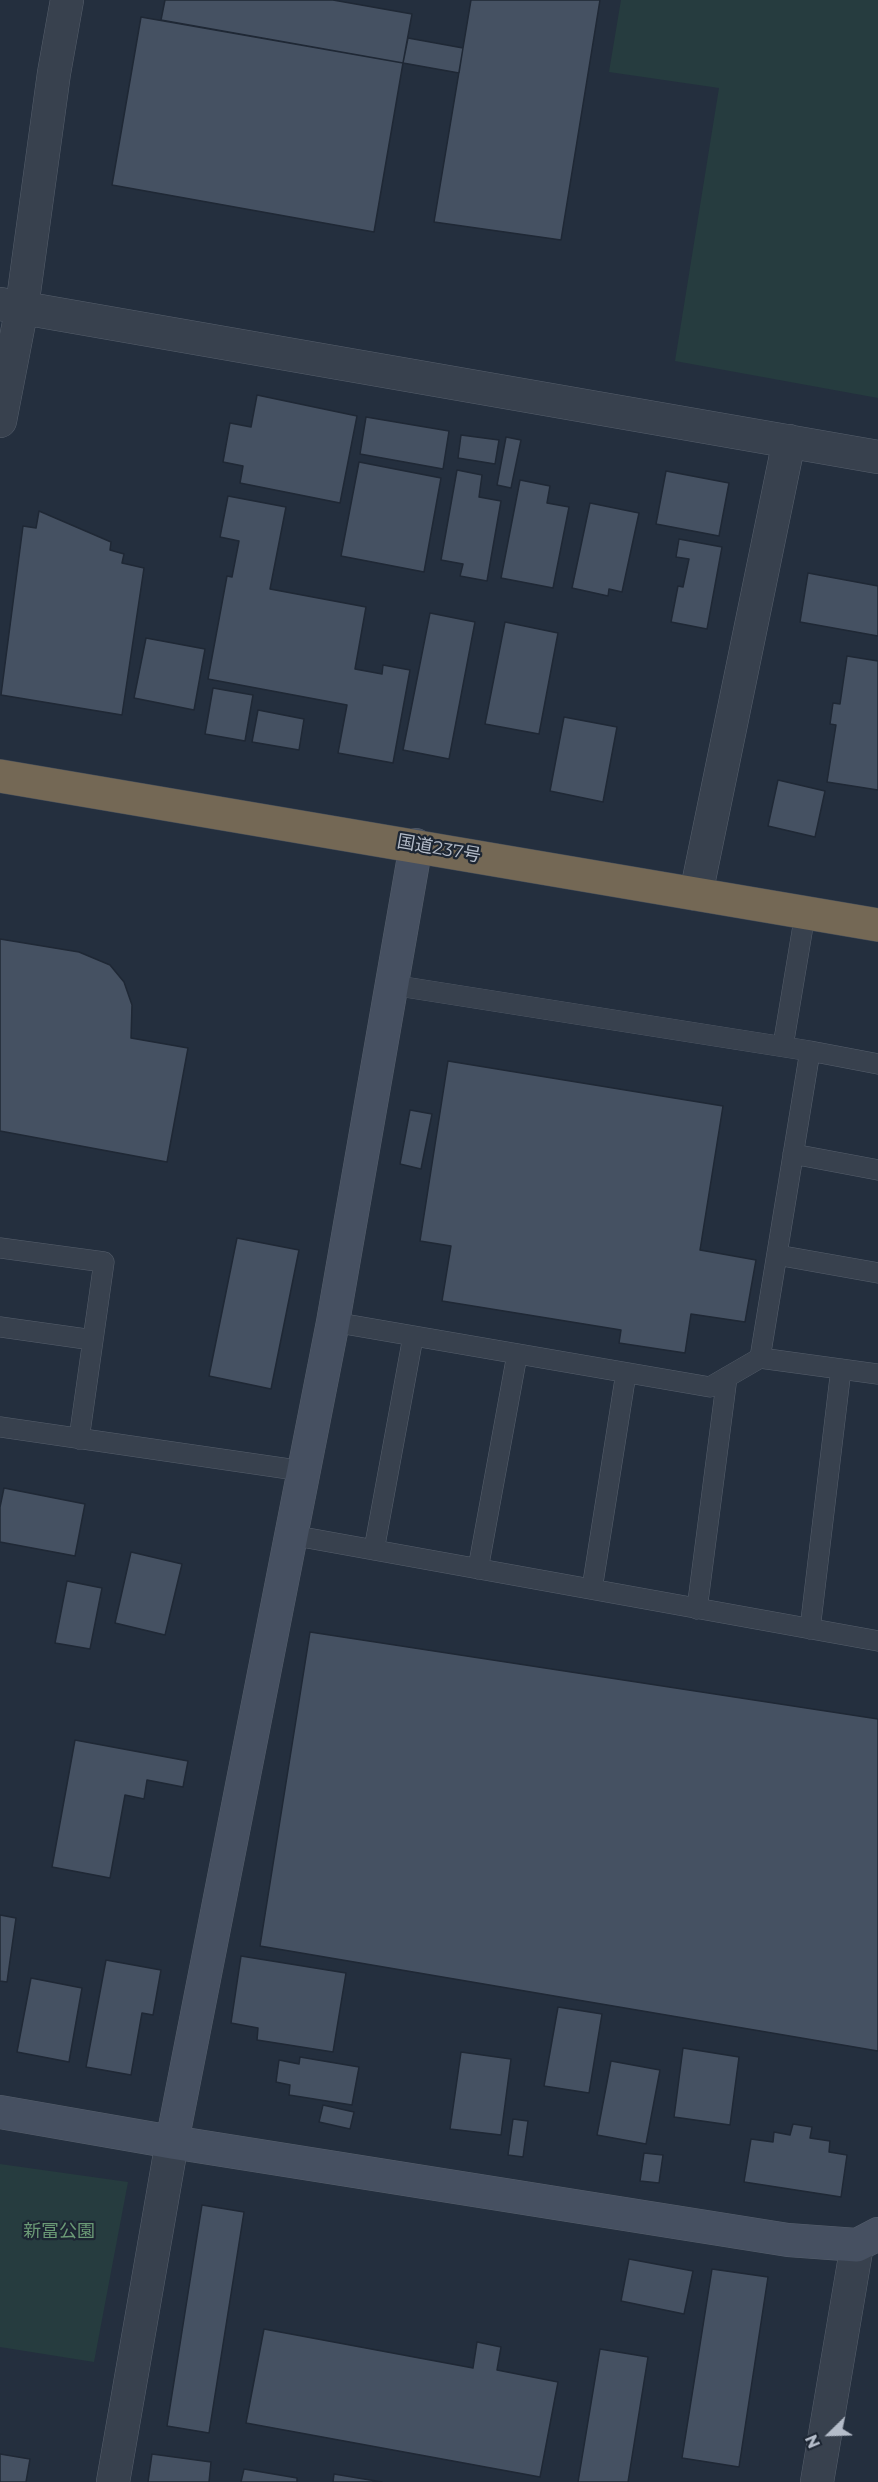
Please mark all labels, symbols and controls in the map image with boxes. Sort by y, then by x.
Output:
street label: 国道237号 [395,831,483,867]
park label: 新冨公園 [23,2221,95,2243]
north arrow [800,2404,860,2464]
text: N [802,2432,824,2451]

